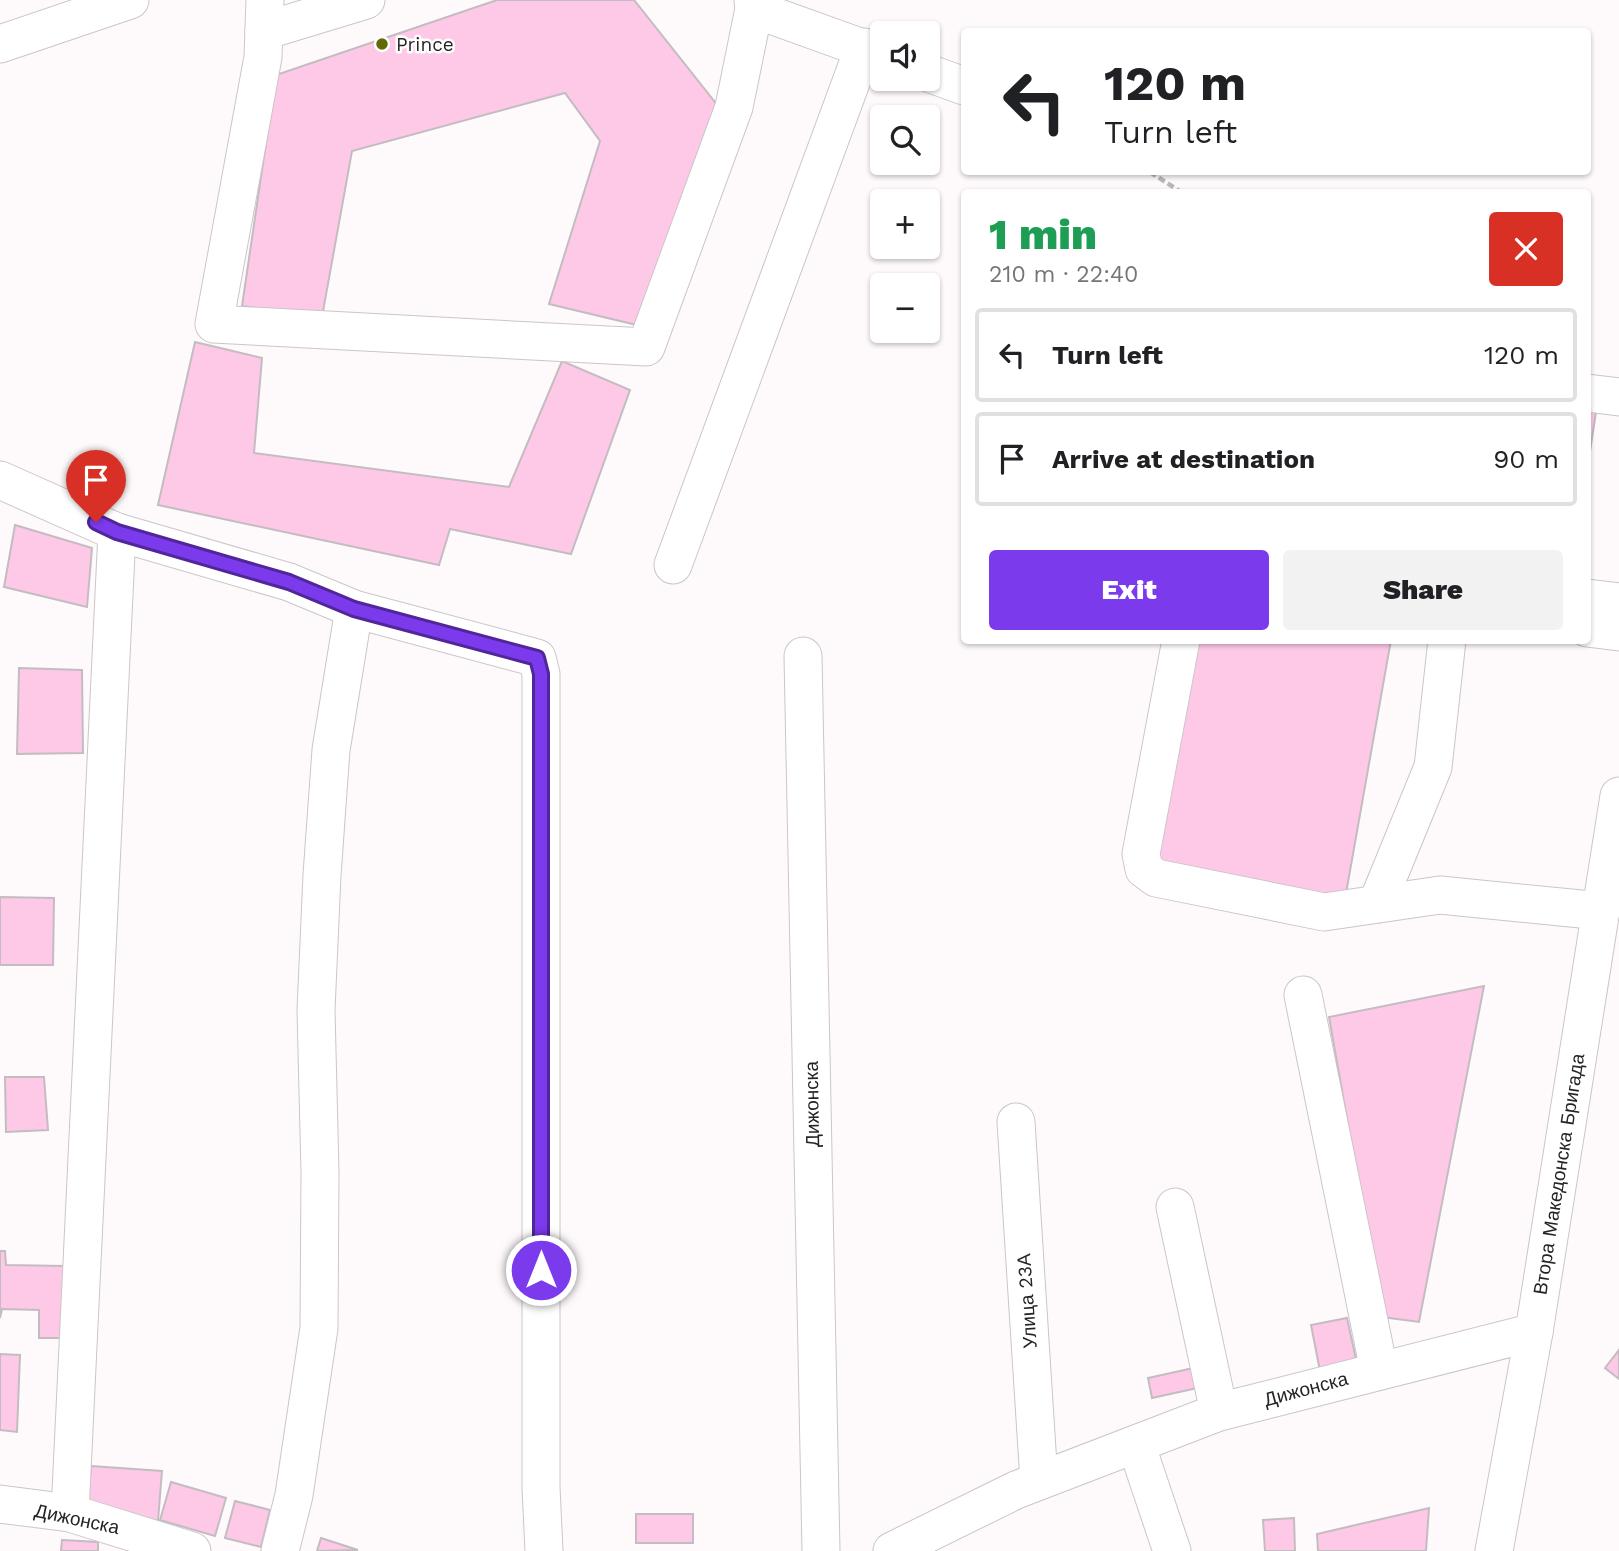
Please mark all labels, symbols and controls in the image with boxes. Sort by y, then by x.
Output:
map controls [870,21,940,343]
button: sound [870,21,940,91]
place label: Prince [396,33,454,56]
marker: Prince [374,36,390,52]
text: 120 m [1104,54,1246,112]
icon: left [989,56,1080,147]
button: search [870,105,940,175]
text: Turn left [1104,113,1237,151]
button: + [870,189,940,259]
text: 1 min [989,210,1097,259]
button: close [1489,212,1563,286]
text: 210 m · 22:40 [989,261,1138,288]
button: − [870,273,940,343]
icon: left [993,336,1031,374]
text: Turn left [1052,340,1163,370]
text: 120 m [1484,340,1559,370]
icon: arrive [993,440,1031,478]
text: Arrive at destination [1052,444,1315,474]
text: 90 m [1493,444,1559,474]
pin [66,450,126,522]
icon: arrive [77,461,115,499]
button: Exit [989,550,1269,630]
button: Share [1283,550,1563,630]
street label: Втора Македонска Бригада [1529,1051,1589,1296]
street label: Дижонска [800,1060,824,1147]
position arrow [504,1233,578,1307]
street label: Улица 23А [1012,1252,1042,1349]
street label: Дижонска [1261,1367,1351,1411]
street label: Дижонска [33,1499,122,1539]

